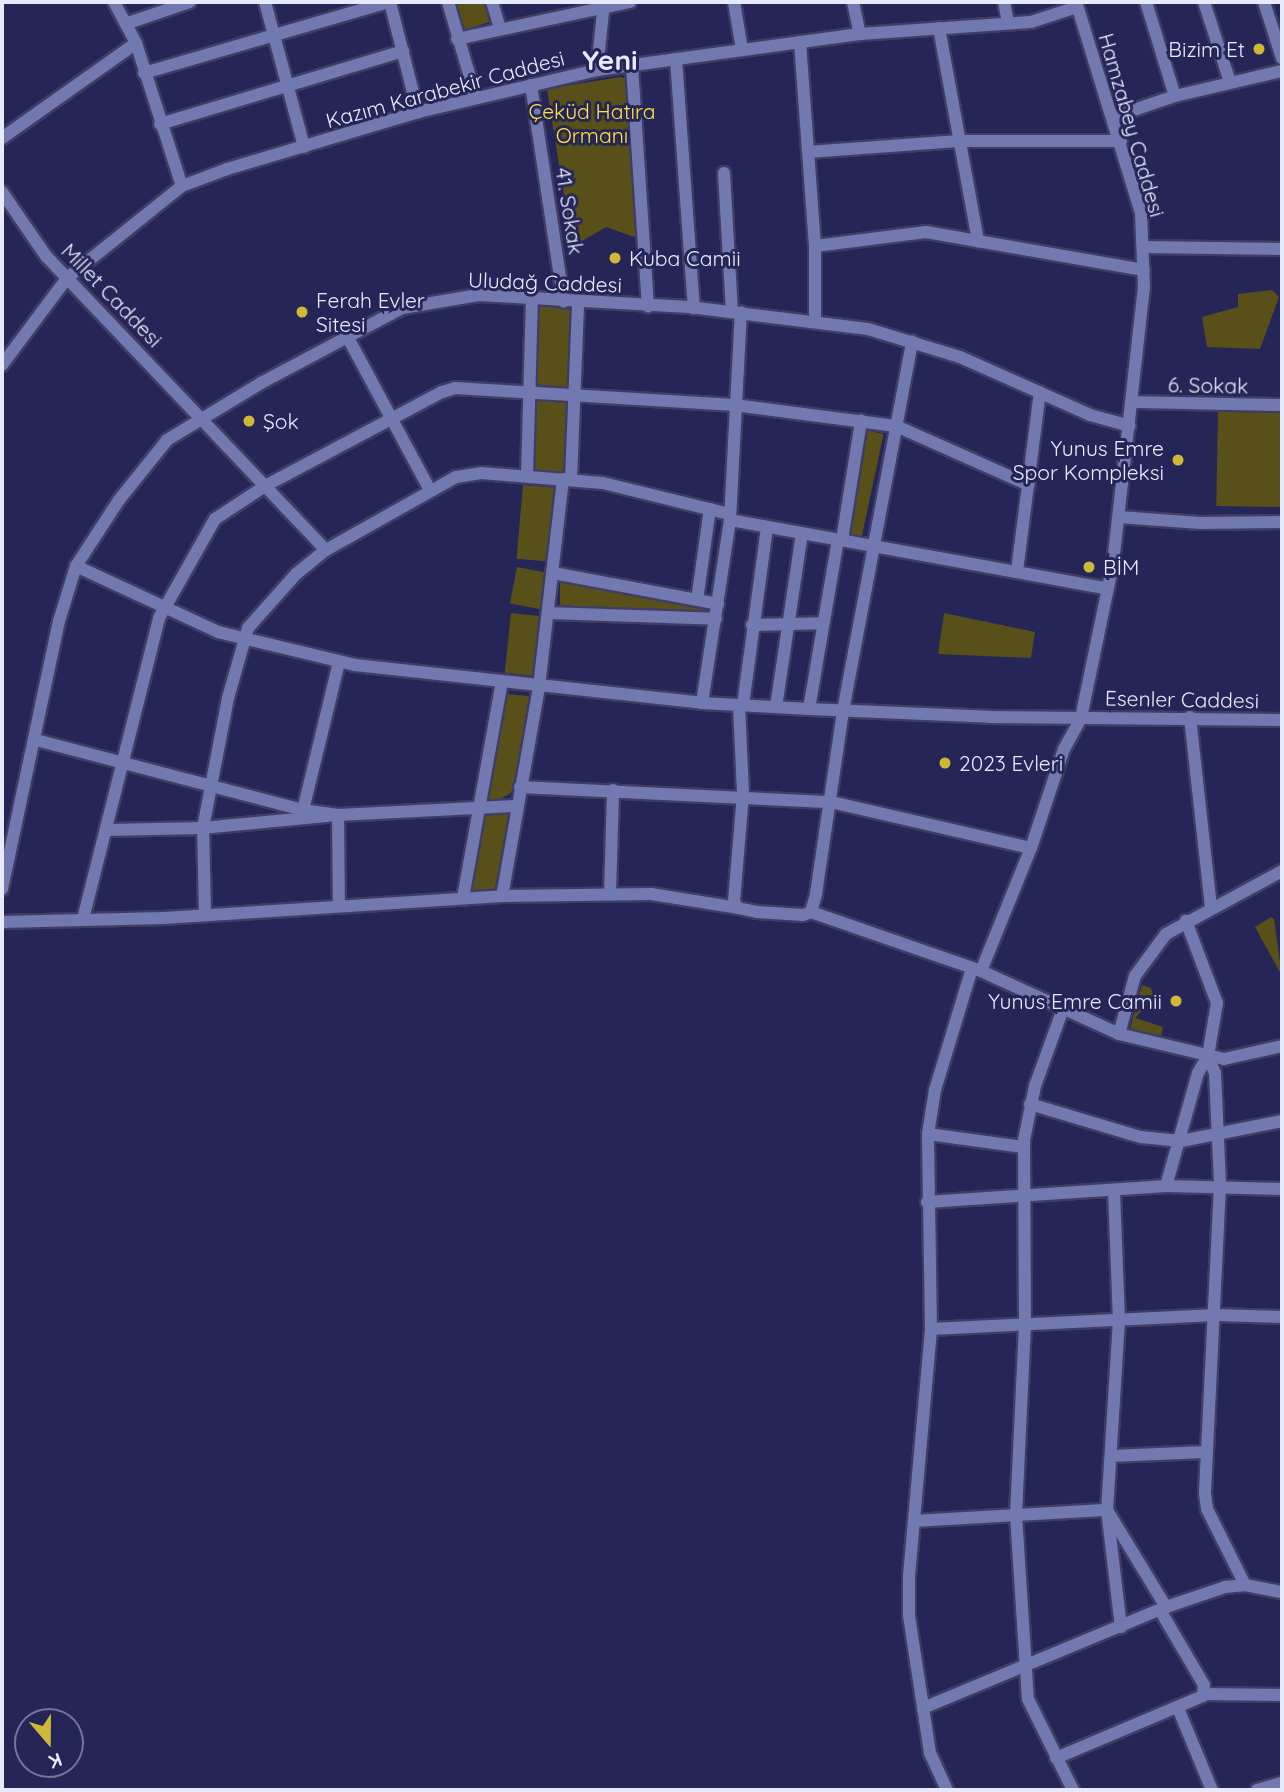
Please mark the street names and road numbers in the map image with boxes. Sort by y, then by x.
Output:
street label: Hamzabey Caddesi [1094,30,1170,220]
street label: Kazım Karabekir Caddesi [323,45,567,133]
street label: 41. Sokak [551,166,589,256]
street label: Millet Caddesi [56,238,168,352]
street label: Uludağ Caddesi [468,267,622,297]
street label: 6. Sokak [1168,372,1248,398]
street label: Esenler Caddesi [1105,685,1259,713]

